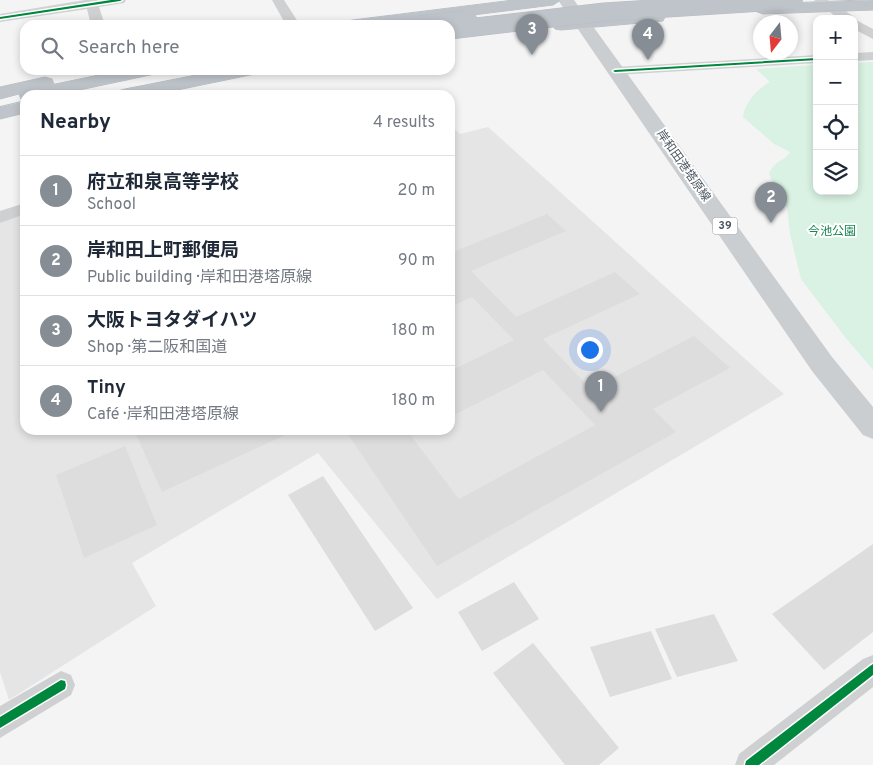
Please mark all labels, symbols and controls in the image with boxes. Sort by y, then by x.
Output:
pin: 3 [516,14,548,55]
north arrow [753,15,798,60]
map controls [813,15,858,195]
button: + [813,15,858,60]
pin: 4 [632,19,664,60]
search box [20,20,455,75]
icon: search [38,34,66,62]
text: Search here [78,36,180,60]
button: − [813,60,858,105]
button: locate [813,105,858,150]
text: Nearby [40,109,111,136]
text: 4 results [373,113,435,133]
street label: 岸和田港塔原線 [652,127,714,205]
button: layers [813,150,858,195]
text: 府立和泉高等学校 [87,171,239,195]
text: 1 [53,181,59,201]
text: 20 m [398,181,435,201]
pin: 2 [755,182,787,223]
text: School [87,195,136,215]
road number: 39 [712,218,738,235]
park label: 今池公園 [808,224,856,240]
text: 岸和田上町郵便局 [87,239,239,263]
text: 2 [51,251,61,271]
text: 90 m [398,251,435,271]
text: Public building · 岸和田港塔原線 [87,268,312,288]
text: 大阪トヨタダイハツ [87,309,258,333]
text: 3 [51,321,61,341]
text: 180 m [392,321,435,341]
your location [577,337,603,363]
text: Shop · 第二阪和国道 [87,338,227,358]
pin: 1 [585,371,617,412]
text: Tiny [87,376,126,400]
text: 4 [51,391,61,411]
text: 180 m [392,391,435,411]
text: Café · 岸和田港塔原線 [87,405,239,425]

